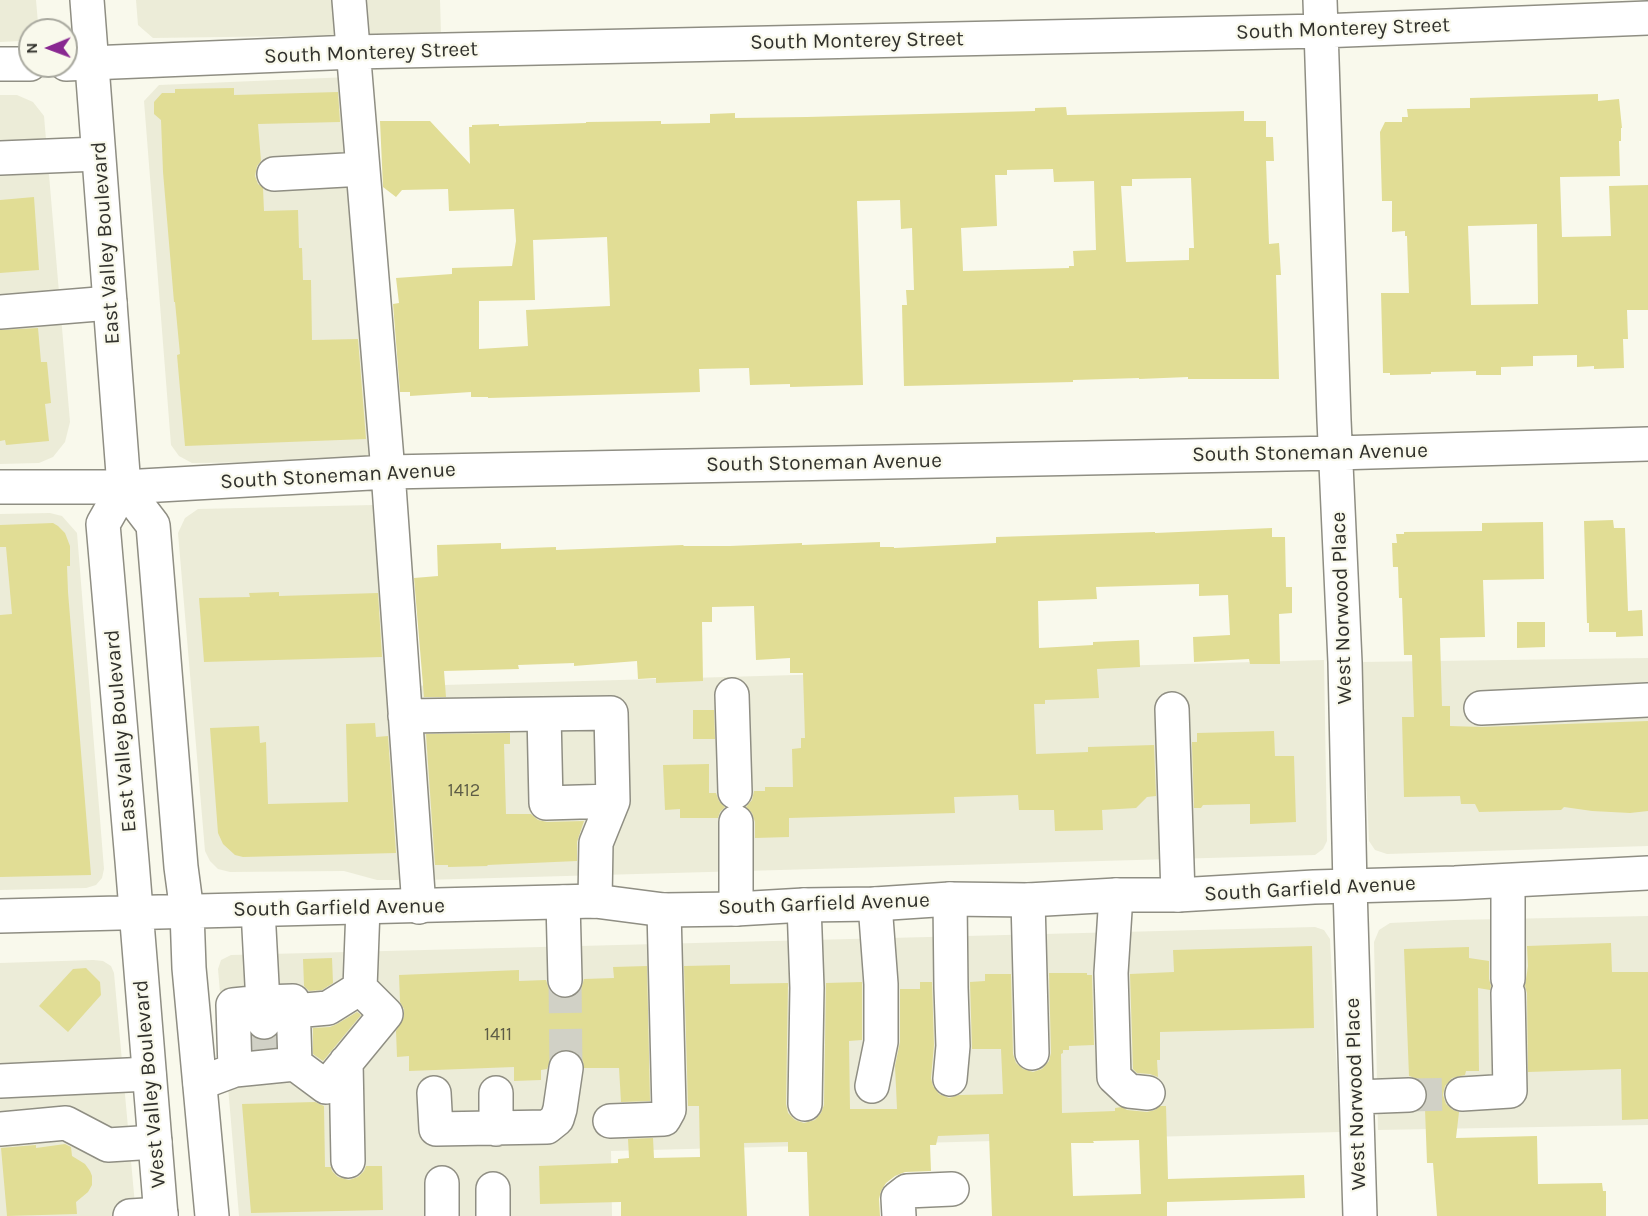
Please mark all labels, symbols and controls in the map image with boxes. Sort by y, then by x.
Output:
street label: South Monterey Street [1236,13,1450,45]
north arrow [18,18,78,78]
street label: South Monterey Street [750,27,964,55]
street label: South Monterey Street [264,37,478,69]
text: N [22,42,41,54]
street label: East Valley Boulevard [86,141,126,345]
street label: South Stoneman Avenue [1192,438,1428,468]
street label: South Stoneman Avenue [706,448,942,478]
street label: South Stoneman Avenue [220,457,456,495]
street label: West Norwood Place [1326,511,1358,705]
street label: East Valley Boulevard [100,629,142,833]
house number: 1412 [448,780,480,802]
street label: South Garfield Avenue [1204,871,1416,907]
street label: South Garfield Avenue [718,888,930,920]
street label: South Garfield Avenue [233,894,445,922]
street label: West Valley Boulevard [128,979,172,1189]
street label: West Norwood Place [1340,997,1372,1191]
house number: 1411 [484,1024,512,1046]

